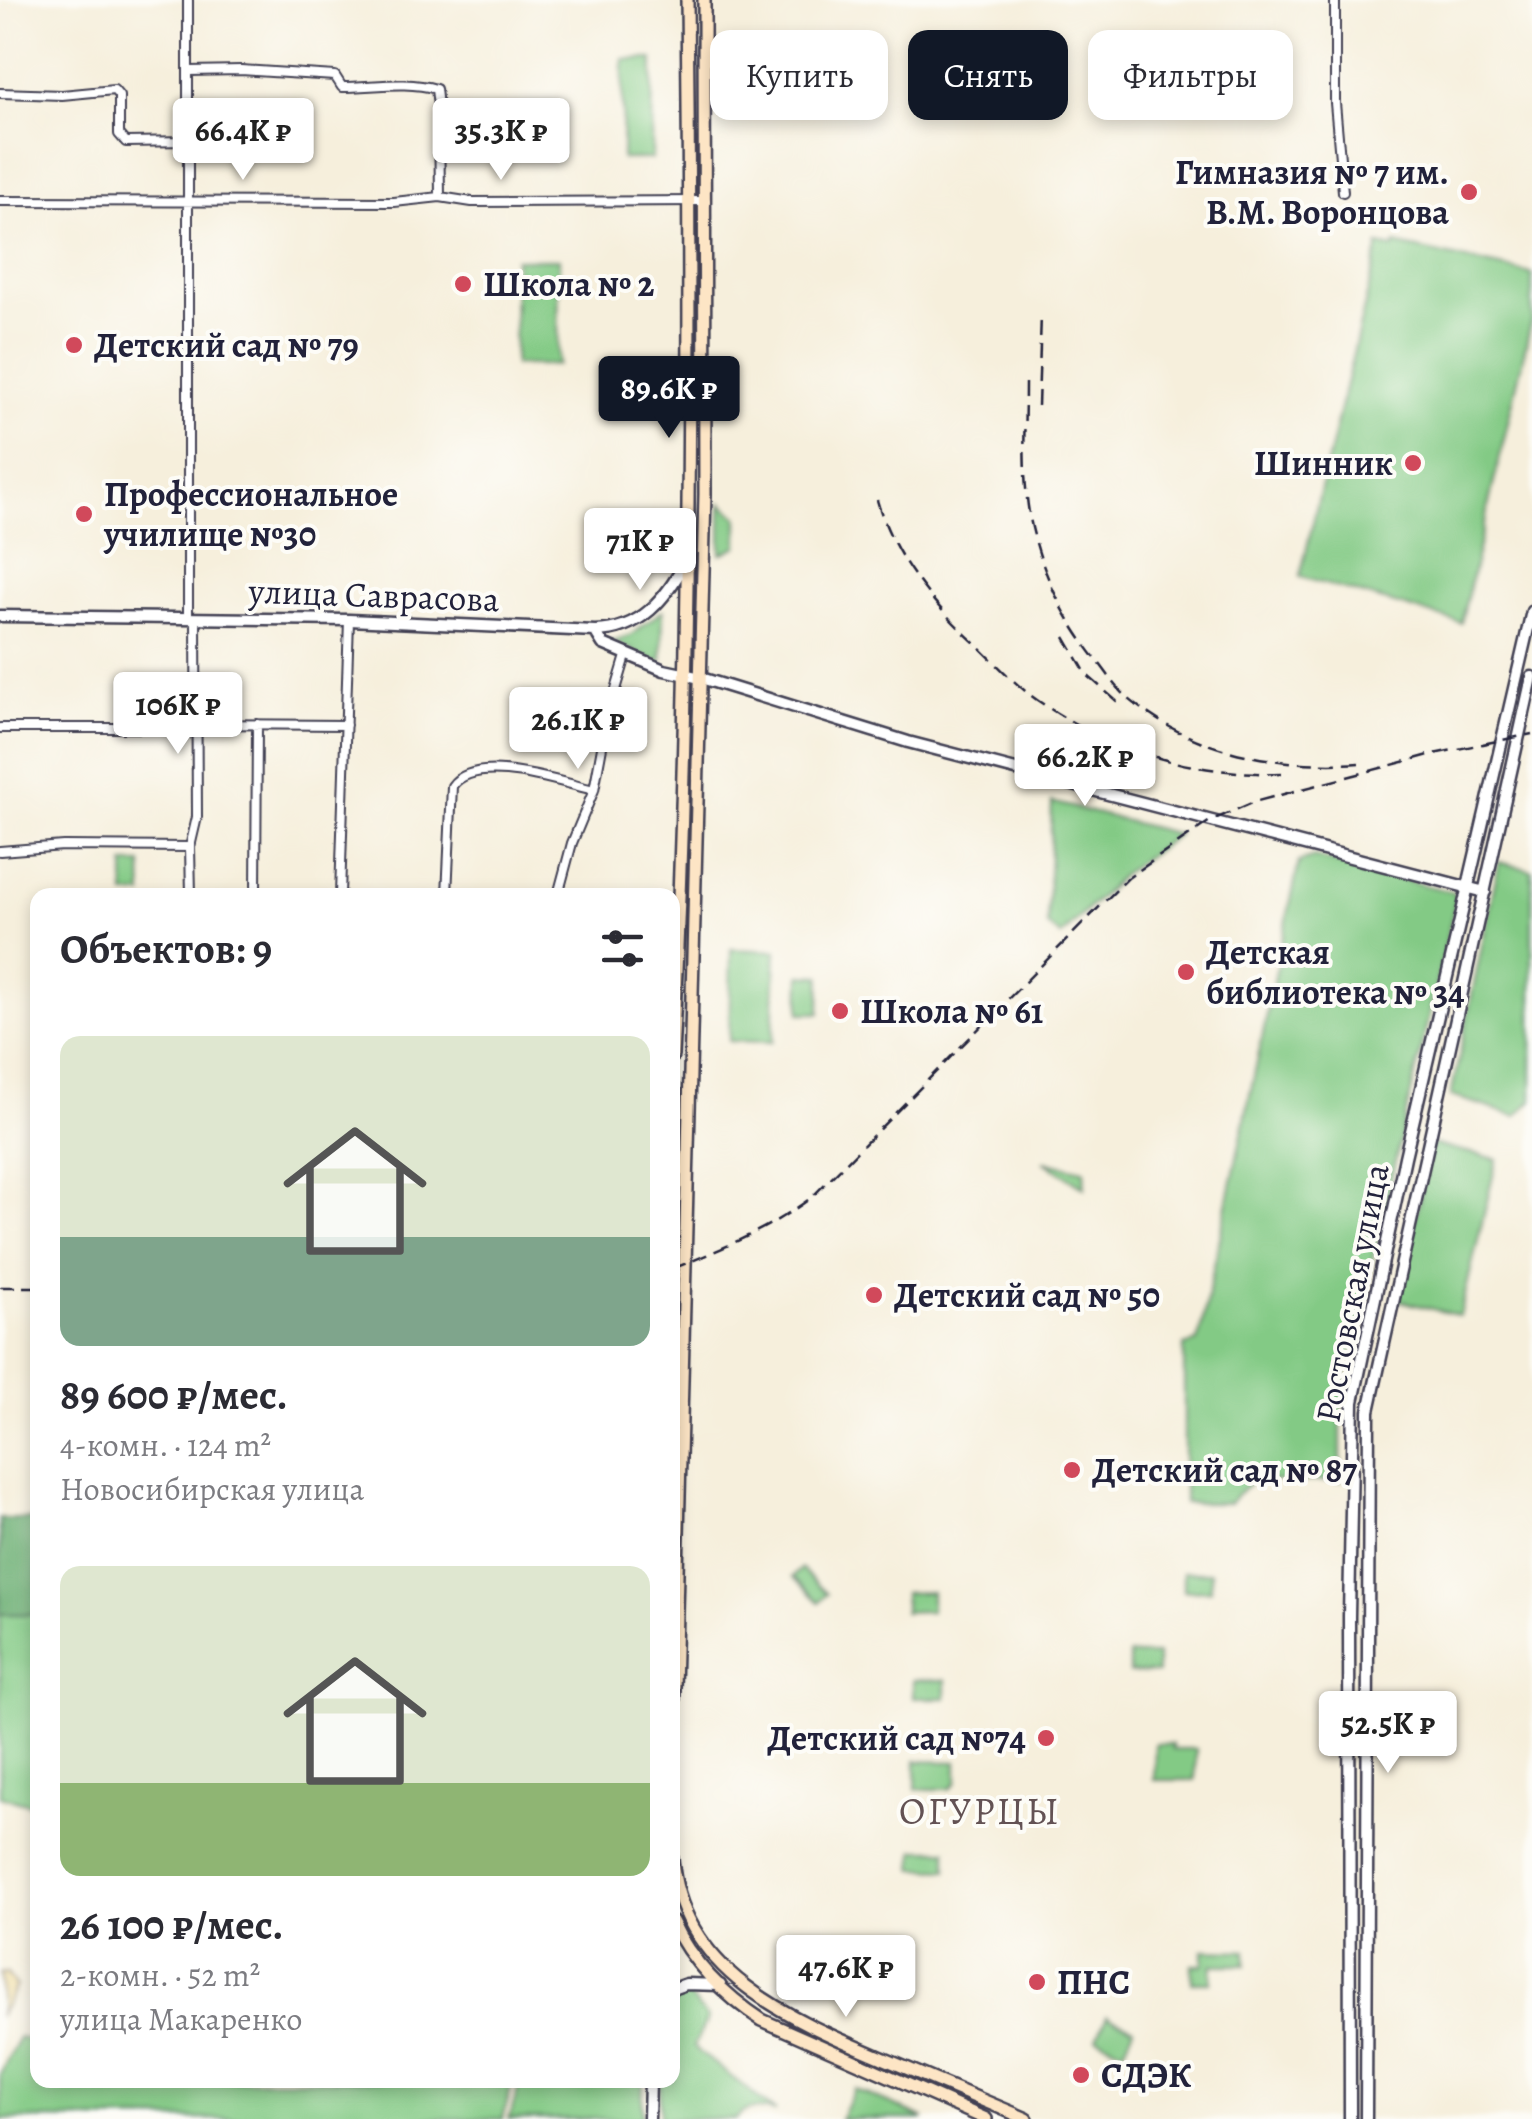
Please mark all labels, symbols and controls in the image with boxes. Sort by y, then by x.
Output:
chip: Купить [710,30,888,120]
chip: Снять [908,30,1068,120]
chip: Фильтры [1088,30,1293,120]
pin: 66.4K ₽ [151,98,335,183]
pin: 35.3K ₽ [409,98,593,183]
text: 66.4K ₽ [195,108,291,152]
text: 35.3K ₽ [455,108,547,152]
place label: Гимназия № 7 им. В.М. Воронцова [1175,148,1449,236]
marker: Гимназия № 7 им. В.М. Воронцова [1458,181,1480,203]
place label: Школа № 2 [483,260,654,308]
marker: Школа № 2 [452,273,474,295]
place label: Детский сад № 79 [94,321,359,369]
marker: Детский сад № 79 [63,334,85,356]
pin: 89.6K ₽ [577,356,761,441]
text: 89.6K ₽ [621,366,717,410]
place label: Шинник [1254,439,1393,487]
marker: Шинник [1402,452,1424,474]
place label: Профессиональное училище №30 [103,470,398,558]
marker: Профессиональное училище №30 [73,503,95,525]
pin: 71K ₽ [570,508,710,593]
text: 71K ₽ [606,518,674,562]
street label: улица Саврасова [247,567,500,623]
pin: 106K ₽ [97,672,259,757]
text: 106K ₽ [135,682,221,726]
pin: 26.1K ₽ [486,687,670,772]
text: 26.1K ₽ [531,697,625,741]
pin: 66.2K ₽ [993,724,1177,809]
text: 66.2K ₽ [1037,734,1134,778]
text: Объектов: 9 [60,920,272,977]
icon: filters [595,921,650,976]
place label: Детская библиотека № 34 [1206,928,1465,1016]
marker: Детская библиотека № 34 [1175,961,1197,983]
place label: Школа № 61 [860,987,1043,1035]
marker: Школа № 61 [829,1000,851,1022]
icon: home [265,1101,445,1281]
street label: Ростовская улица [1303,1160,1401,1426]
place label: Детский сад № 50 [894,1271,1160,1319]
marker: Детский сад № 50 [863,1284,885,1306]
text: 89 600 ₽/мес. [60,1366,288,1423]
text: 4-комн. · 124 m² [60,1423,271,1467]
place label: Детский сад № 87 [1092,1446,1357,1494]
marker: Детский сад № 87 [1061,1459,1083,1481]
text: Новосибирская улица [60,1467,364,1511]
icon: home [265,1631,445,1811]
pin: 52.5K ₽ [1296,1691,1480,1776]
text: 52.5K ₽ [1341,1701,1435,1745]
place label: Детский сад №74 [767,1714,1026,1762]
marker: Детский сад №74 [1035,1727,1057,1749]
district label: ОГУРЦЫ [899,1785,1061,1837]
text: 26 100 ₽/мес. [60,1896,284,1953]
pin: 47.6K ₽ [754,1935,938,2020]
text: 47.6K ₽ [798,1945,894,1989]
text: 2-комн. · 52 m² [60,1953,260,1997]
place label: ПНС [1057,1958,1130,2006]
marker: ПНС [1026,1971,1048,1993]
text: улица Макаренко [60,1997,303,2041]
place label: СДЭК [1101,2051,1192,2099]
marker: СДЭК [1070,2064,1092,2086]

